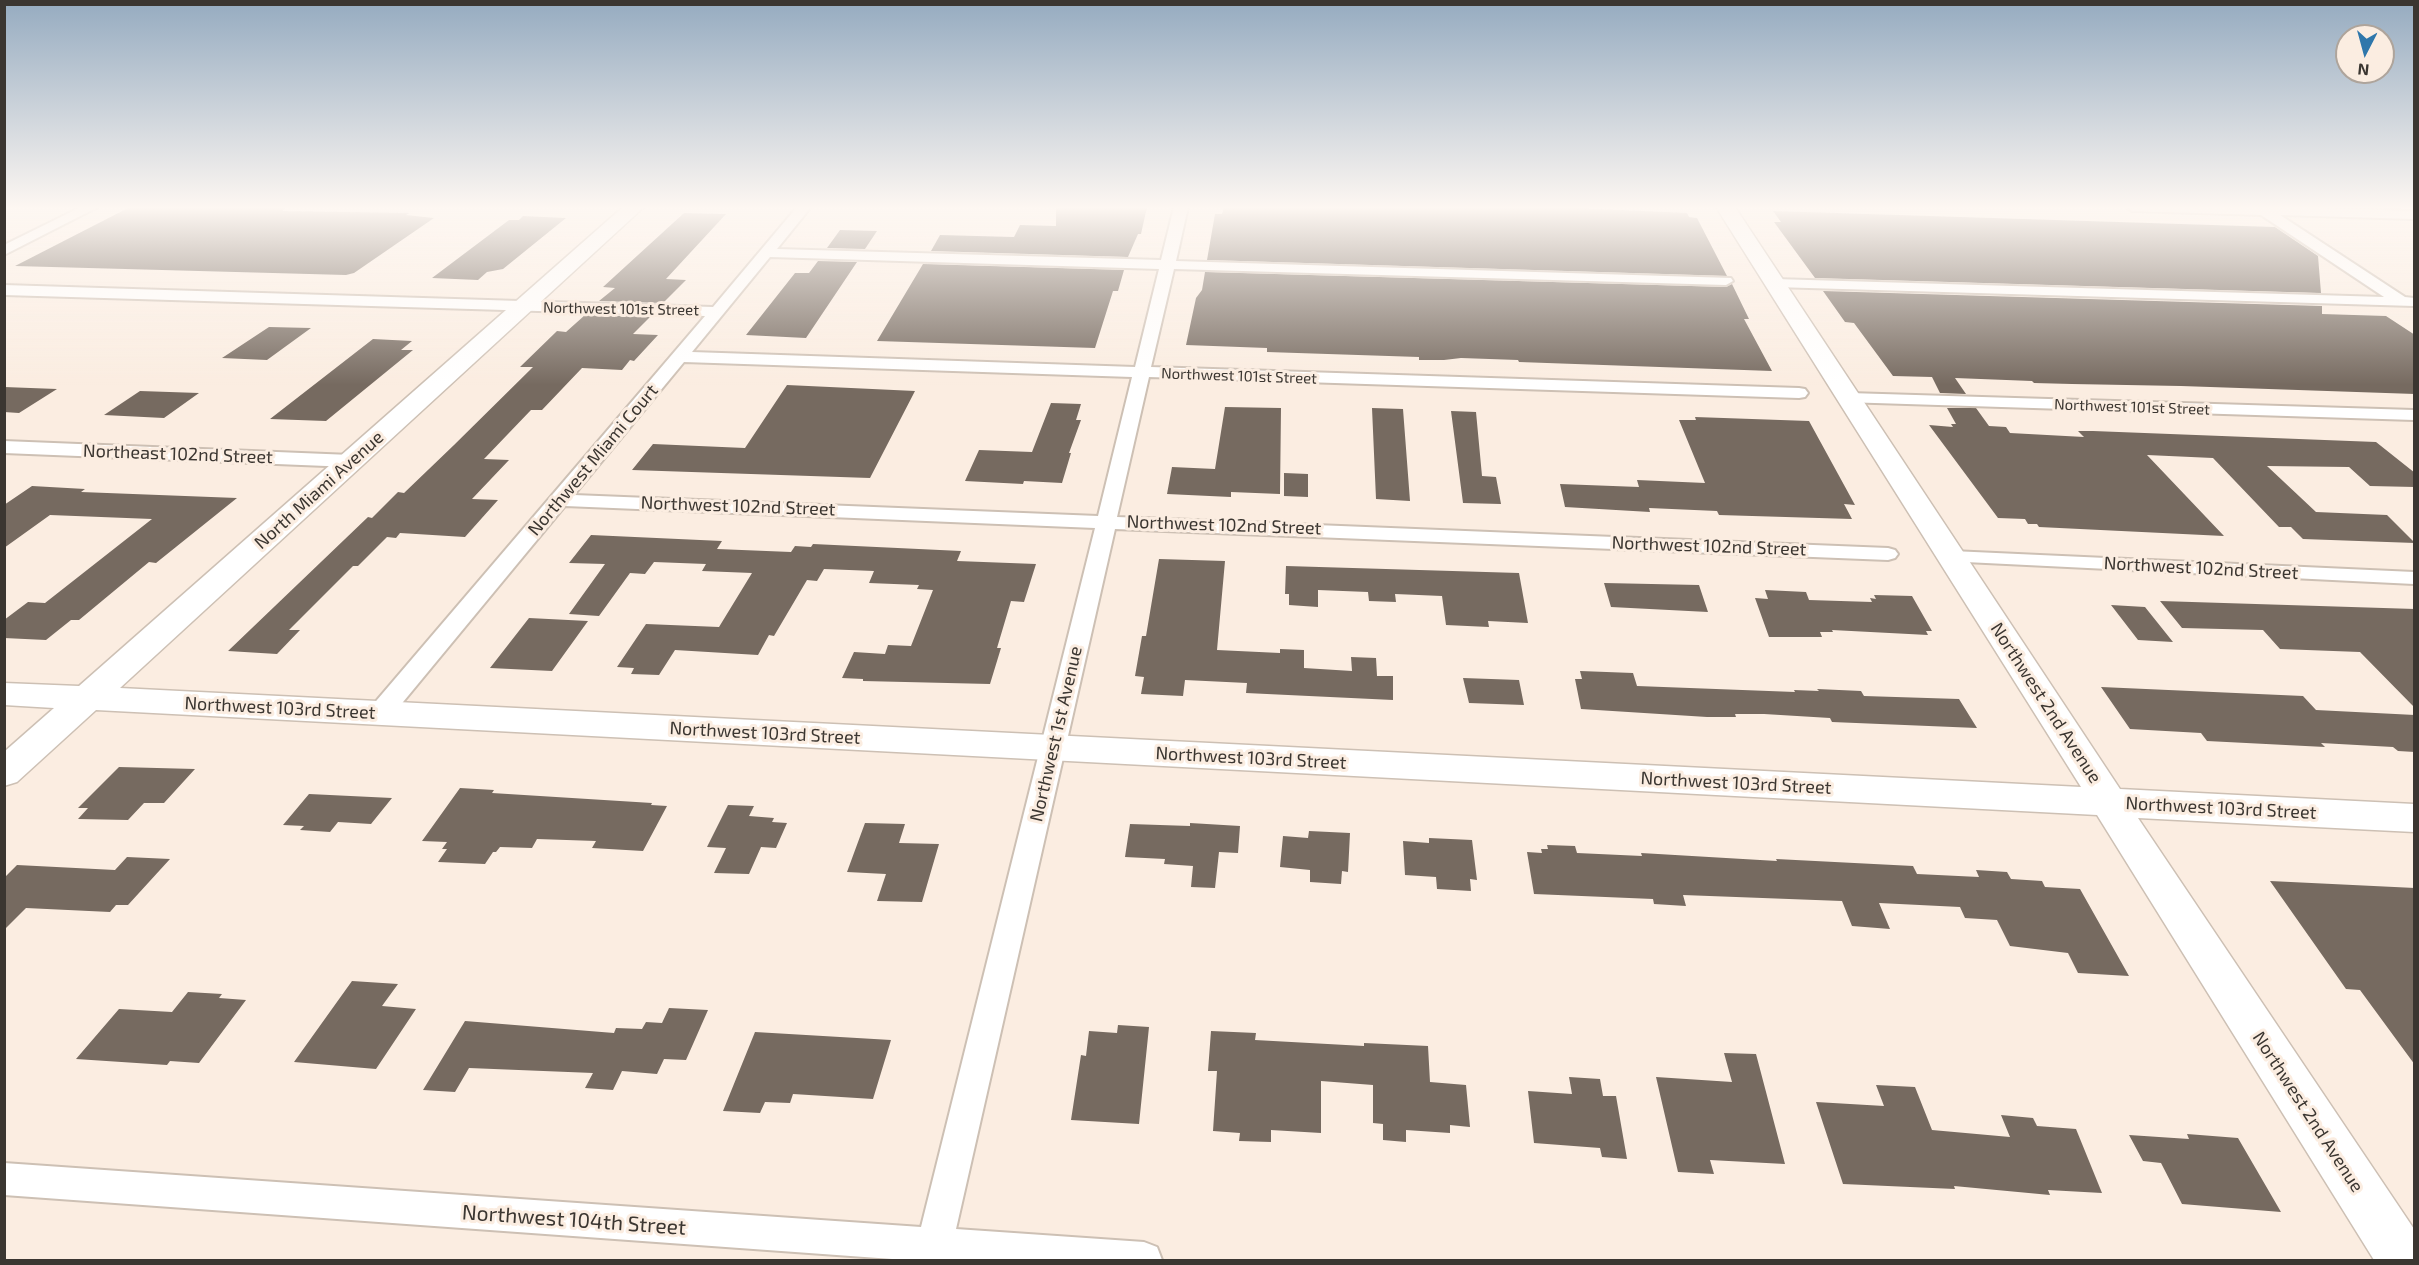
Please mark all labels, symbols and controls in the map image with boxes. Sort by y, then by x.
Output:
north arrow [2335,24,2395,84]
text: N [2357,60,2370,80]
street label: Northwest 101st Street [543,299,699,319]
street label: Northwest 101st Street [1161,364,1317,388]
street label: Northwest Miami Court [523,380,663,540]
street label: Northwest 101st Street [2054,395,2210,419]
street label: North Miami Avenue [250,426,388,554]
street label: Northeast 102nd Street [83,440,273,468]
street label: Northwest 102nd Street [640,492,836,520]
street label: Northwest 102nd Street [1126,511,1322,539]
street label: Northwest 102nd Street [1611,532,1807,560]
street label: Northwest 102nd Street [2103,552,2299,584]
street label: Northwest 2nd Avenue [1986,619,2106,787]
street label: Northwest 1st Avenue [1025,644,1087,824]
street label: Northwest 103rd Street [184,692,376,724]
street label: Northwest 103rd Street [669,717,861,749]
street label: Northwest 103rd Street [1155,742,1347,774]
street label: Northwest 103rd Street [1640,767,1832,799]
street label: Northwest 103rd Street [2125,792,2317,824]
street label: Northwest 2nd Avenue [2248,1028,2368,1196]
street label: Northwest 104th Street [461,1200,687,1240]

